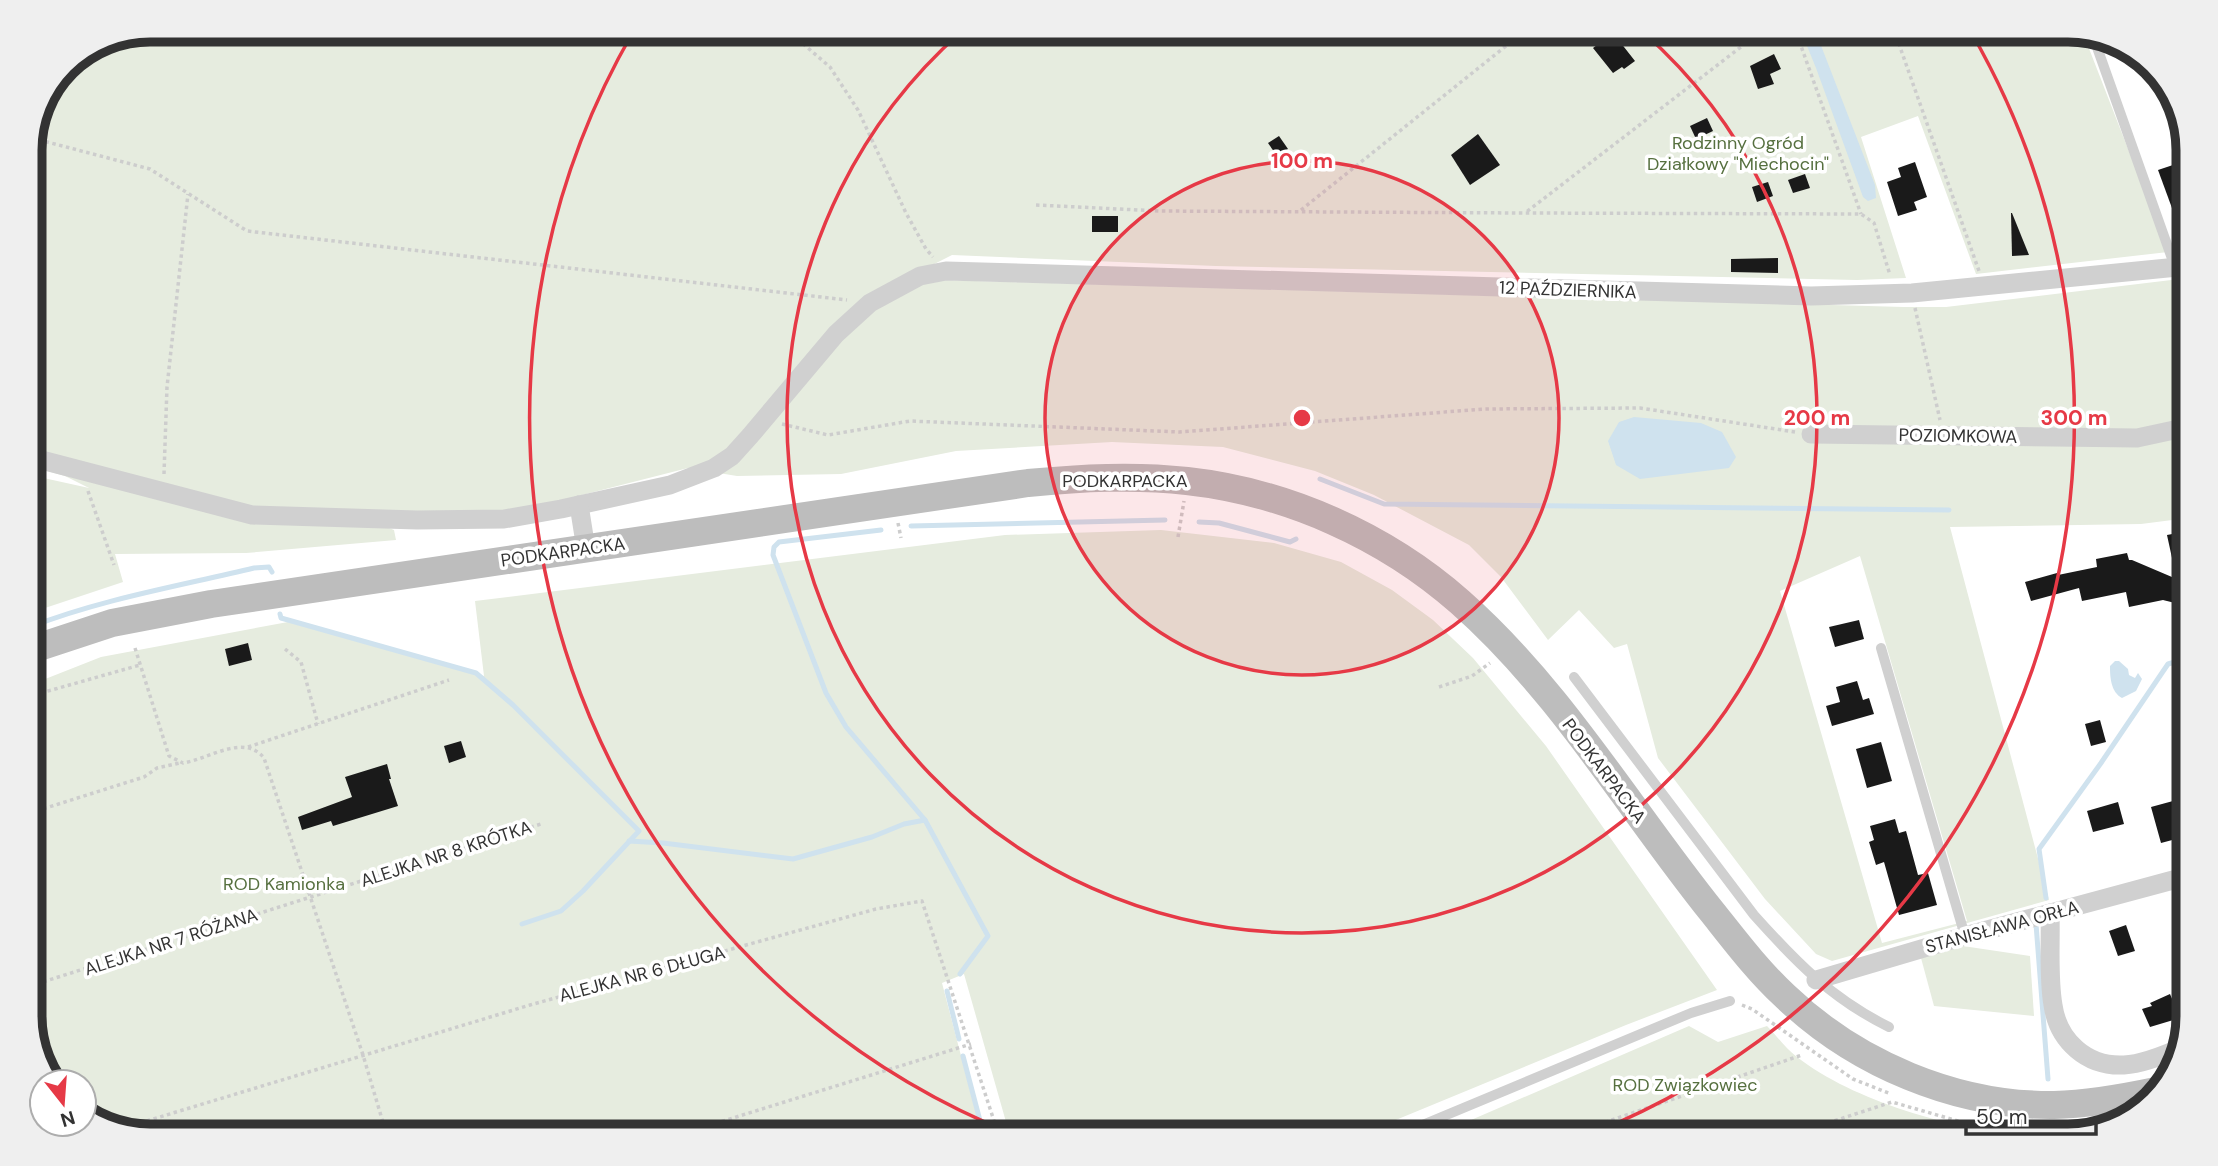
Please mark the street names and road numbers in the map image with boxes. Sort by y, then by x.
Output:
street label: 12 PAŹDZIERNIKA [1499,276,1637,304]
street label: POZIOMKOWA [1898,423,2018,449]
street label: PODKARPACKA [1062,469,1188,493]
street label: PODKARPACKA [499,531,627,573]
street label: PODKARPACKA [1557,714,1651,828]
street label: ALEJKA NR 8 KRÓTKA [357,815,535,893]
street label: STANISŁAWA ORŁA [1923,895,2081,959]
street label: ALEJKA NR 7 RÓŻANA [81,903,261,981]
street label: ALEJKA NR 6 DŁUGA [556,940,728,1008]

